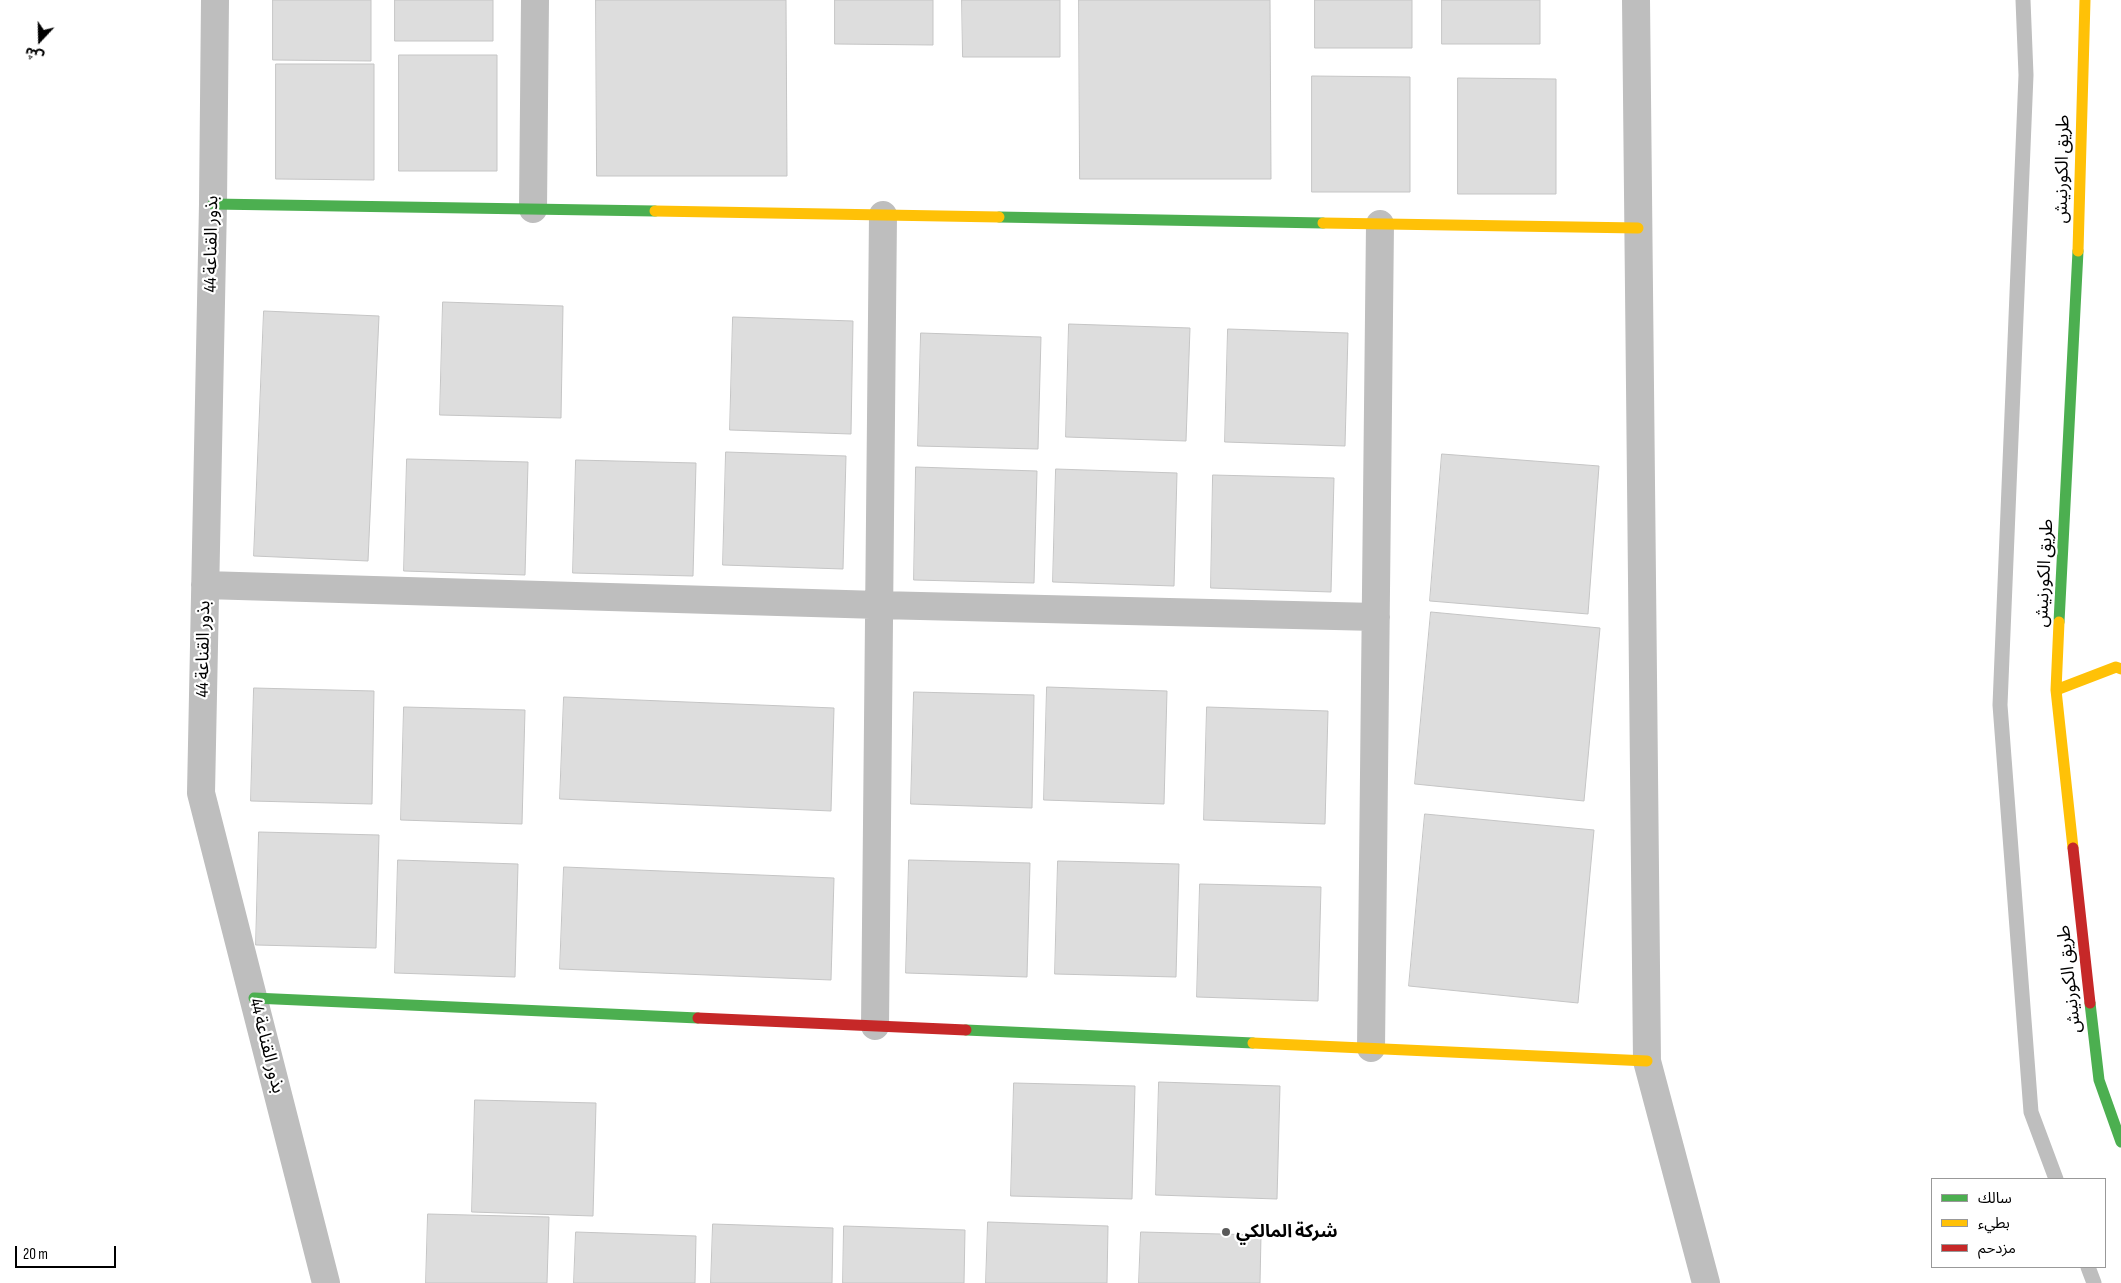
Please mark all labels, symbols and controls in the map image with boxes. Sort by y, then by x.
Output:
north arrow [15,15,65,65]
text: ش [22,43,46,66]
street label: طريق الكورنيش [2051,115,2075,223]
street label: بذور القناعة 44 [200,195,224,293]
street label: طريق الكورنيش [2031,518,2059,628]
street label: بذور القناعة 44 [192,600,216,698]
street label: طريق الكورنيش [2054,924,2086,1034]
street label: بذور القناعة 44 [244,996,288,1096]
legend [1931,1178,2106,1268]
text: سالك [1978,1189,2012,1208]
text: بطيء [1978,1214,2010,1233]
place label: شركة المالكي [1236,1221,1338,1243]
marker: شركة المالكي [1220,1226,1232,1238]
scale bar [18,1236,119,1268]
text: مزدحم [1978,1239,2016,1258]
text: 20 m [23,1245,48,1264]

